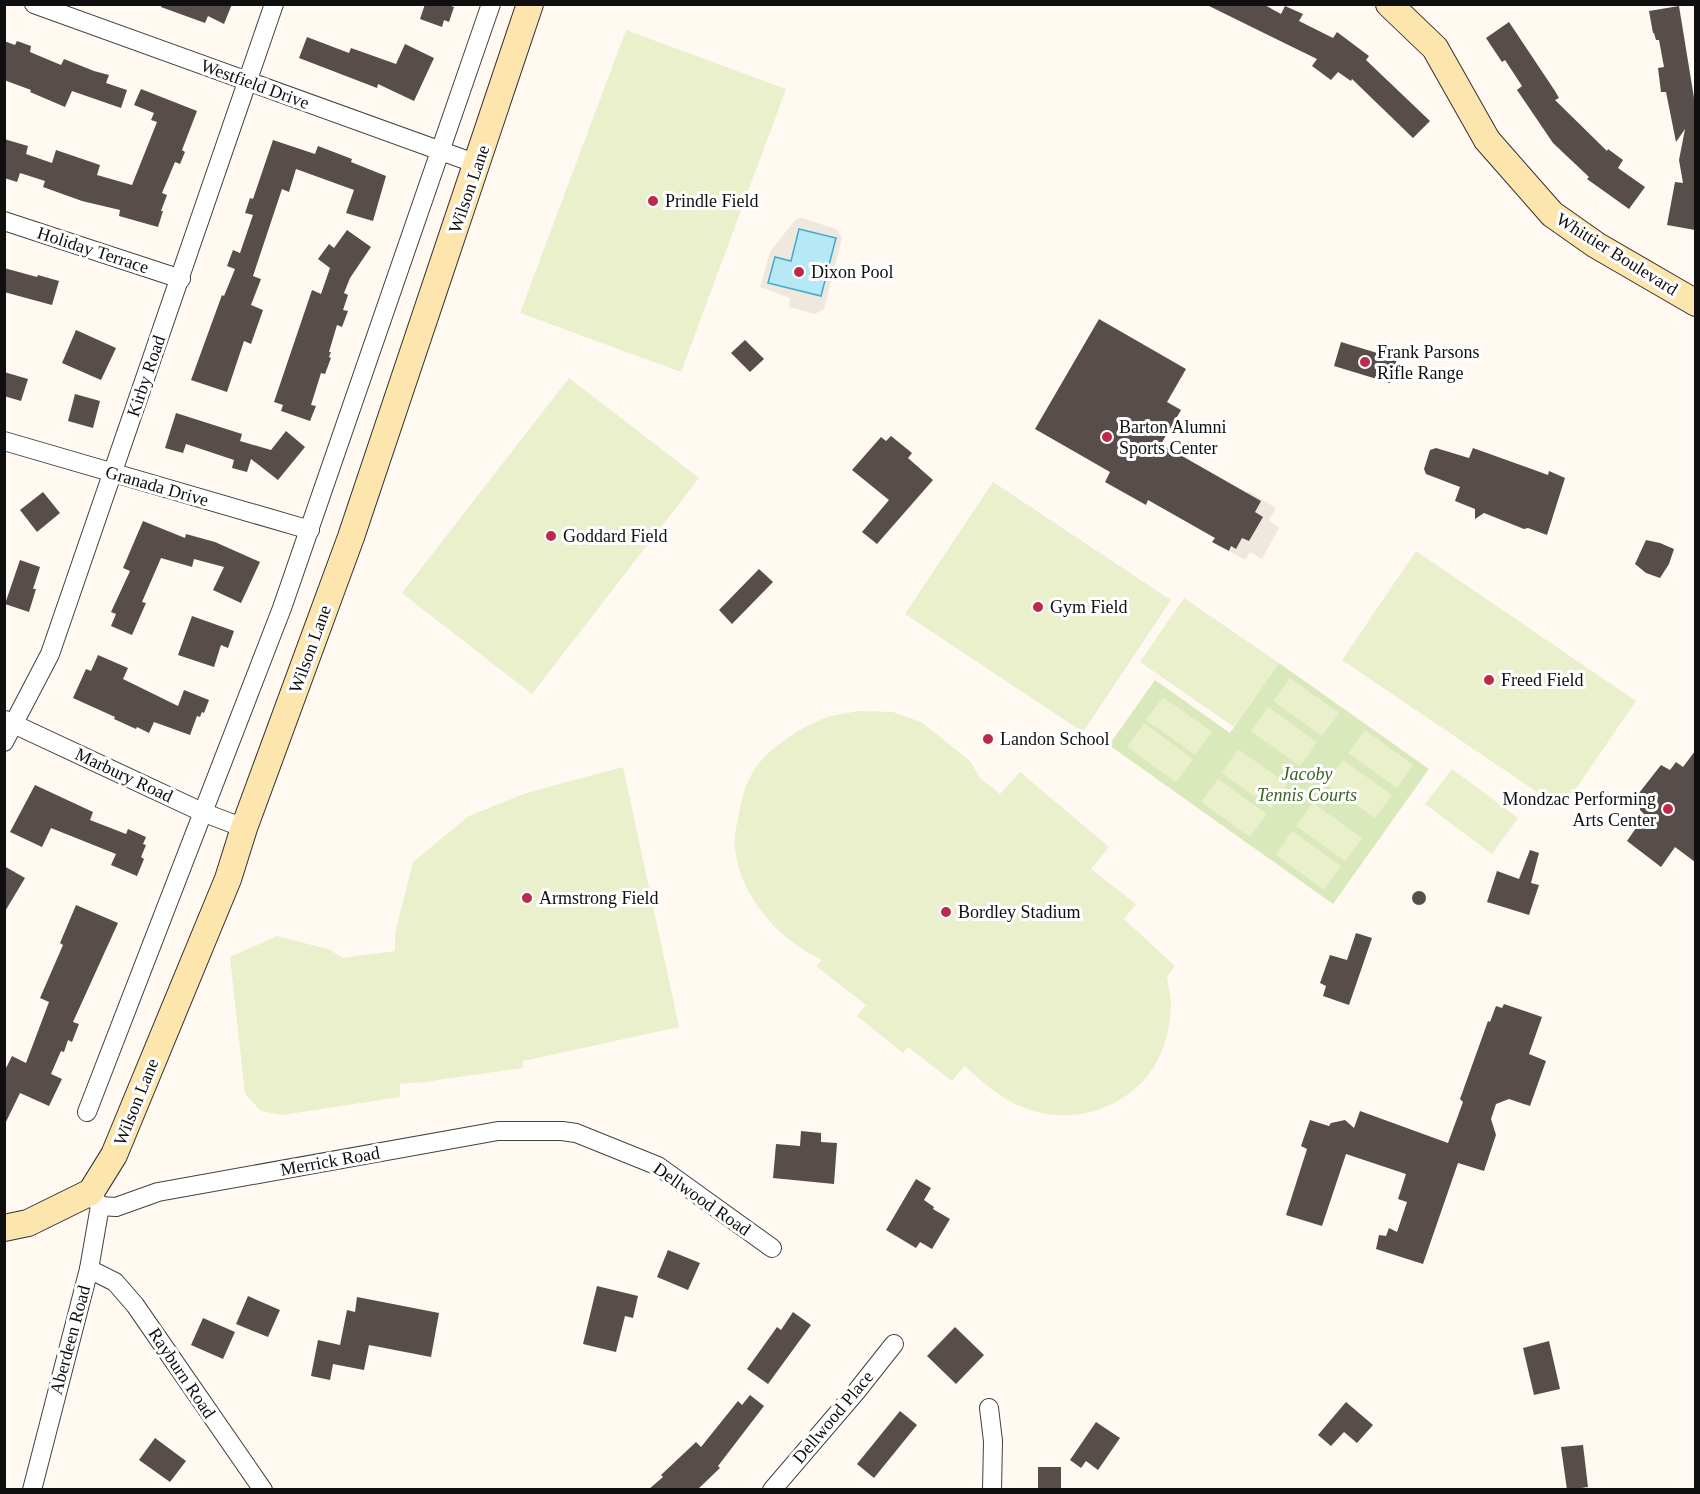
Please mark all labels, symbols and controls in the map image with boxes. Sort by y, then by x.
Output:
street label: Westfield Drive [198,55,312,113]
street label: Wilson Lane [445,142,493,236]
place label: Prindle Field [665,191,759,211]
marker: Prindle Field [646,194,660,208]
street label: Whittier Boulevard [1553,209,1681,299]
street label: Holiday Terrace [35,223,151,277]
place label: Dixon Pool [811,262,894,282]
marker: Dixon Pool [792,265,806,279]
street label: Kirby Road [123,333,169,419]
place label: Frank Parsons Rifle Range [1377,342,1480,383]
marker: Frank Parsons Rifle Range [1358,355,1372,369]
place label: Barton Alumni Sports Center [1119,417,1227,458]
marker: Barton Alumni Sports Center [1100,430,1114,444]
street label: Granada Drive [103,462,211,510]
place label: Goddard Field [563,526,667,546]
marker: Goddard Field [544,529,558,543]
place label: Gym Field [1050,597,1128,617]
marker: Gym Field [1031,600,1045,614]
street label: Wilson Lane [285,602,335,696]
place label: Freed Field [1501,670,1584,690]
marker: Freed Field [1482,673,1496,687]
place label: Landon School [1000,729,1110,749]
marker: Landon School [981,732,995,746]
street label: Marbury Road [72,744,176,806]
park label: Jacoby Tennis Courts [1257,764,1357,805]
place label: Mondzac Performing Arts Center [1503,789,1656,830]
marker: Mondzac Performing Arts Center [1661,802,1675,816]
place label: Armstrong Field [539,888,659,908]
marker: Armstrong Field [520,891,534,905]
place label: Bordley Stadium [958,902,1081,922]
marker: Bordley Stadium [939,905,953,919]
street label: Wilson Lane [110,1056,162,1148]
street label: Merrick Road [279,1142,381,1180]
street label: Dellwood Road [650,1158,754,1240]
street label: Aberdeen Road [46,1283,94,1397]
street label: Rayburn Road [144,1324,220,1422]
street label: Dellwood Place [789,1367,877,1467]

